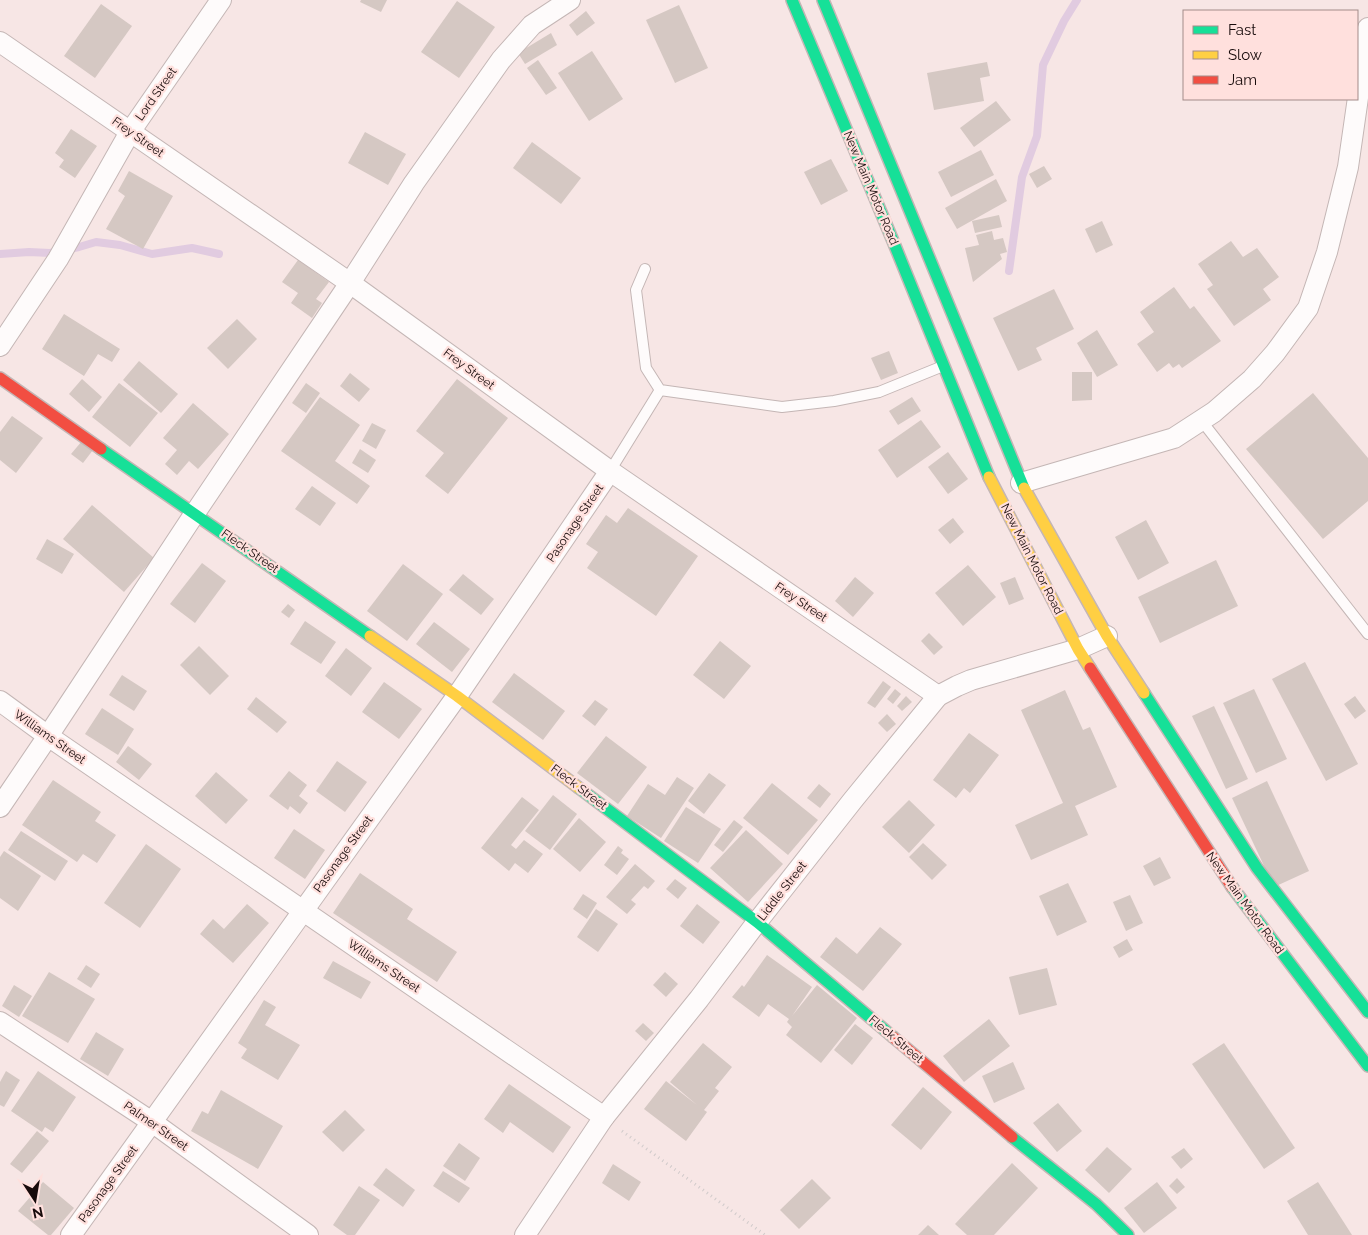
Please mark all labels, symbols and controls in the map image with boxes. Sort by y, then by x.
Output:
legend [1183,10,1358,100]
text: Fast [1228,21,1256,39]
text: Slow [1228,46,1262,64]
street label: Lord Street [133,65,179,123]
text: Jam [1228,71,1257,89]
street label: Frey Street [109,114,167,160]
street label: New Main Motor Road [841,129,901,247]
street label: Frey Street [441,346,497,392]
street label: Pasonage Street [544,481,606,565]
street label: New Main Motor Road [998,501,1066,617]
street label: Fleck Street [219,526,281,576]
street label: Frey Street [772,579,830,625]
street label: Williams Street [12,707,88,767]
street label: Fleck Street [548,761,610,813]
street label: Pasonage Street [311,813,375,895]
street label: New Main Motor Road [1203,849,1287,957]
street label: Liddle Street [755,859,809,923]
street label: Williams Street [345,937,423,995]
street label: Fleck Street [866,1012,926,1066]
street label: Palmer Street [121,1099,191,1153]
street label: Pasonage Street [76,1143,140,1225]
north arrow [10,1175,60,1225]
text: N [31,1204,45,1222]

